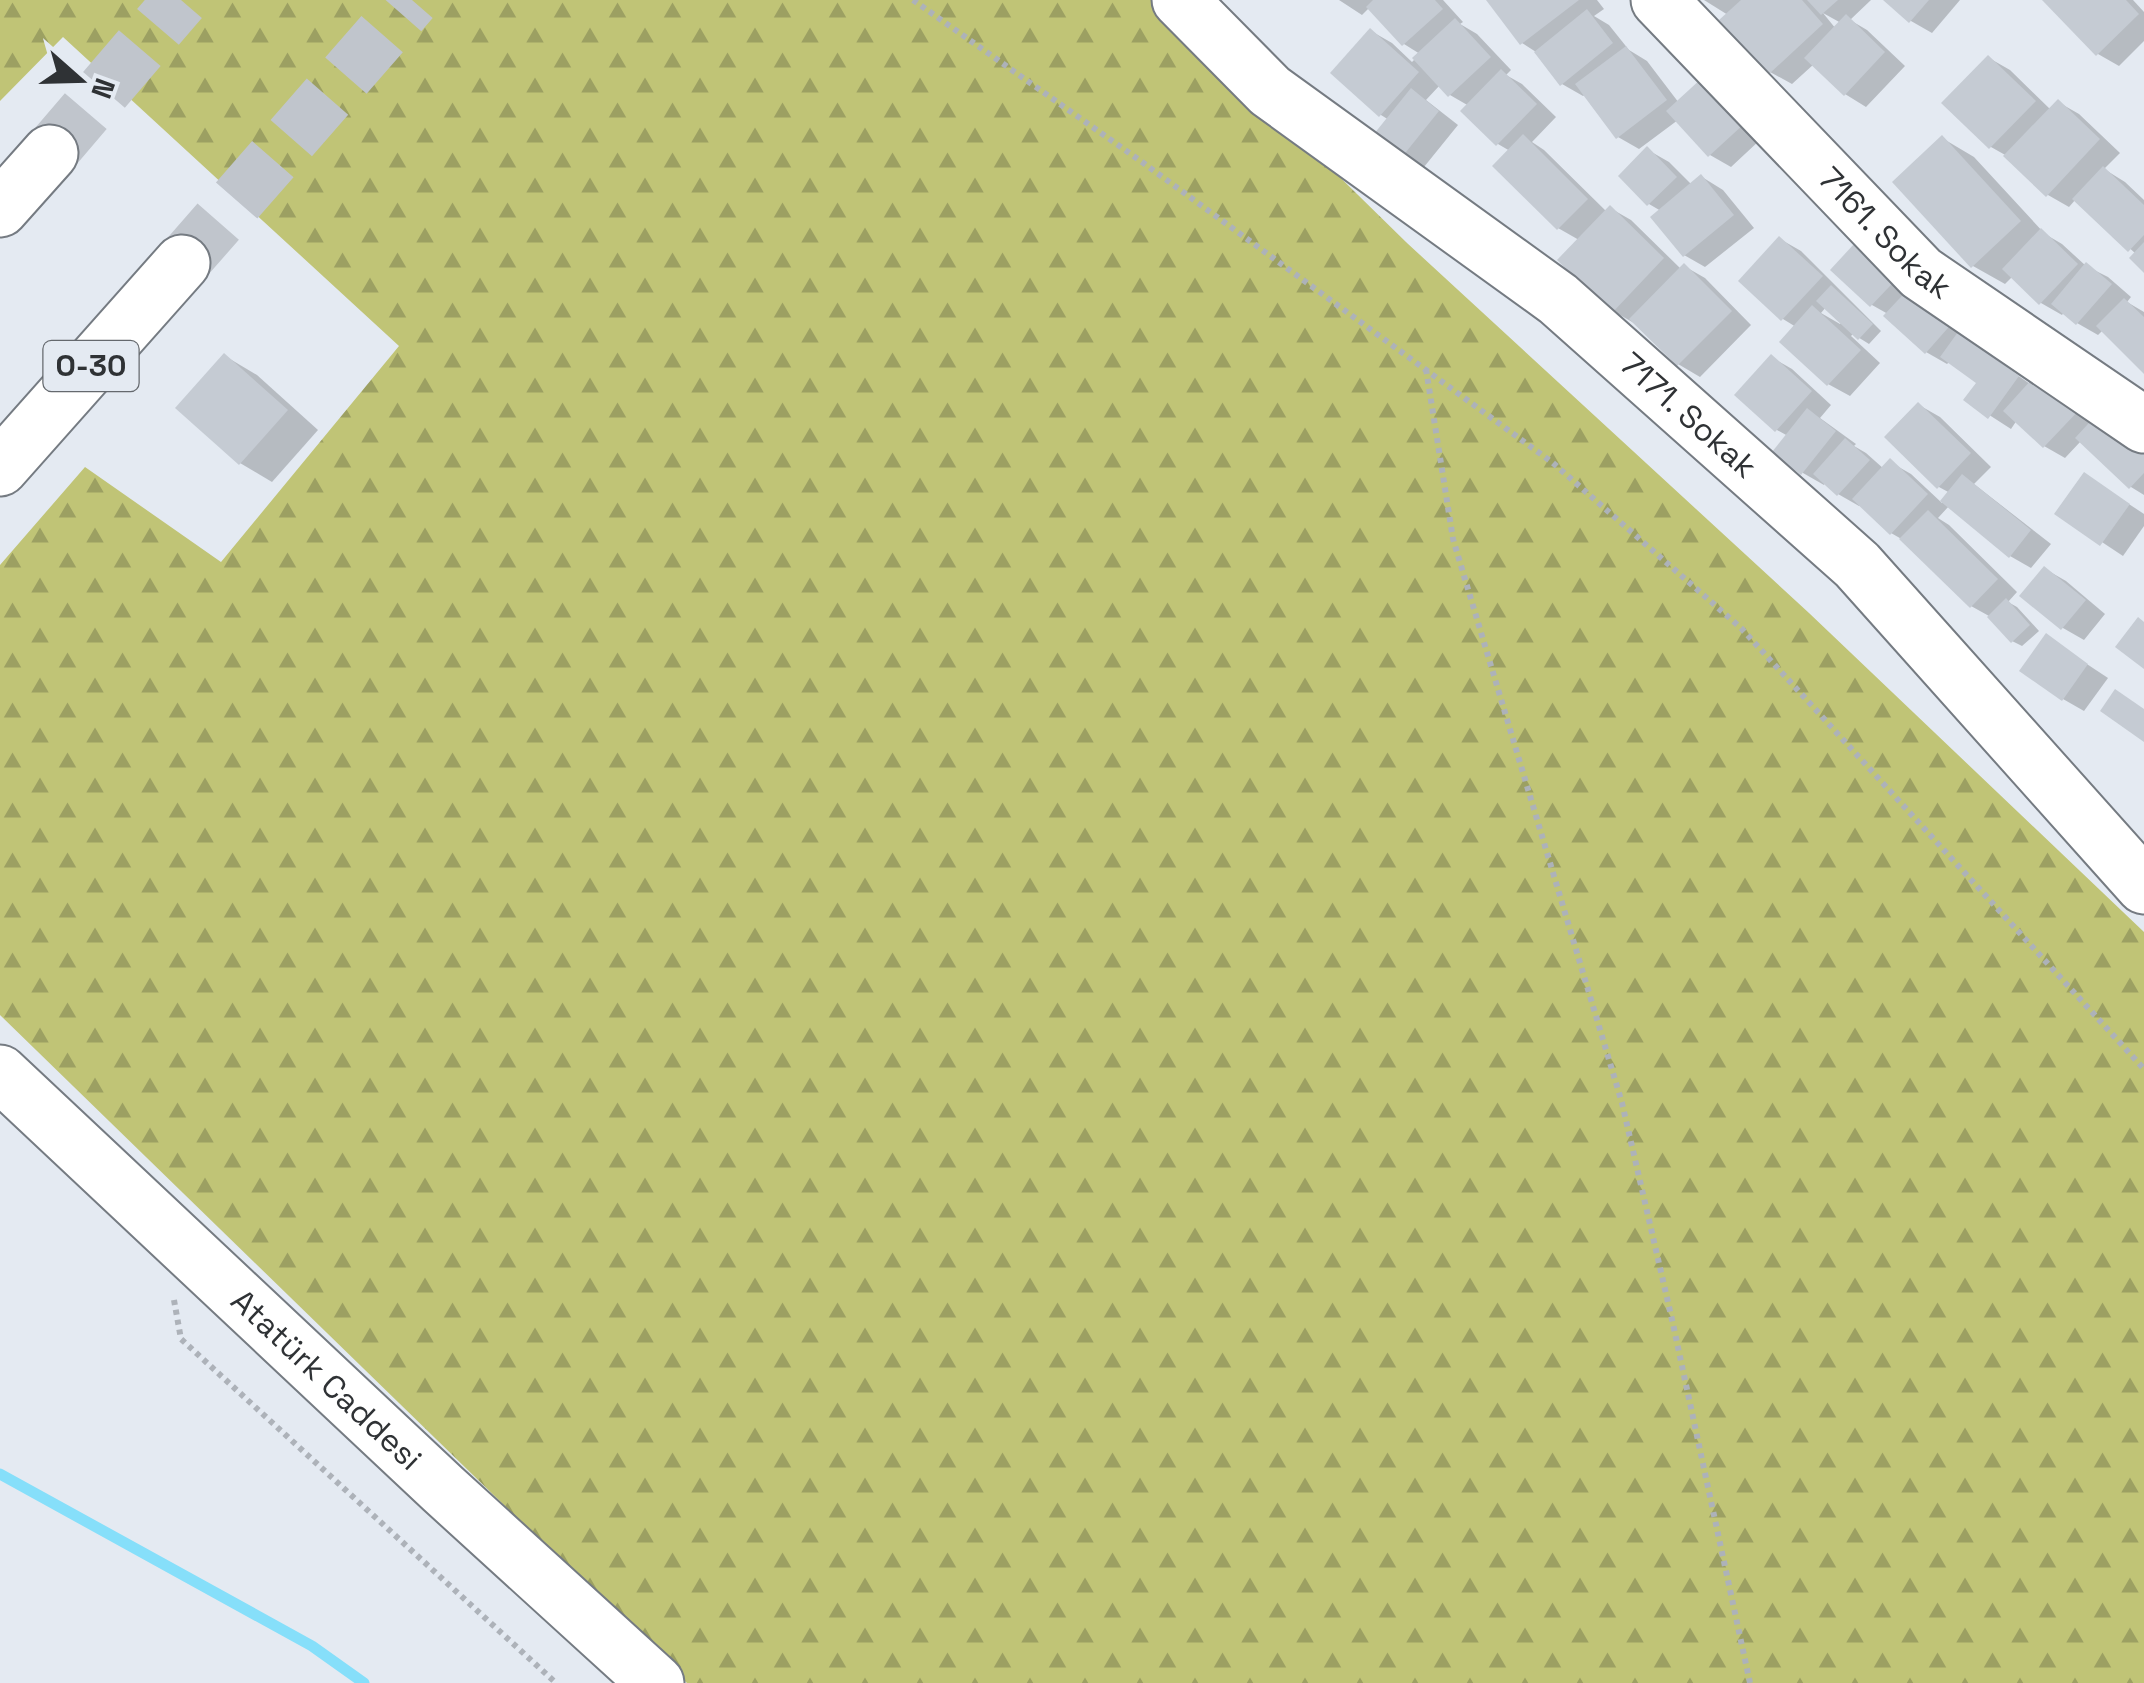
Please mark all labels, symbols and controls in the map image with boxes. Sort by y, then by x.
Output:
north arrow [30,30,130,130]
text: N [83,74,124,104]
street label: 7161. Sokak [1810,159,1959,308]
road number: O-30 [44,341,138,391]
street label: 7171. Sokak [1612,344,1765,486]
street label: Atatürk Caddesi [223,1281,430,1479]

